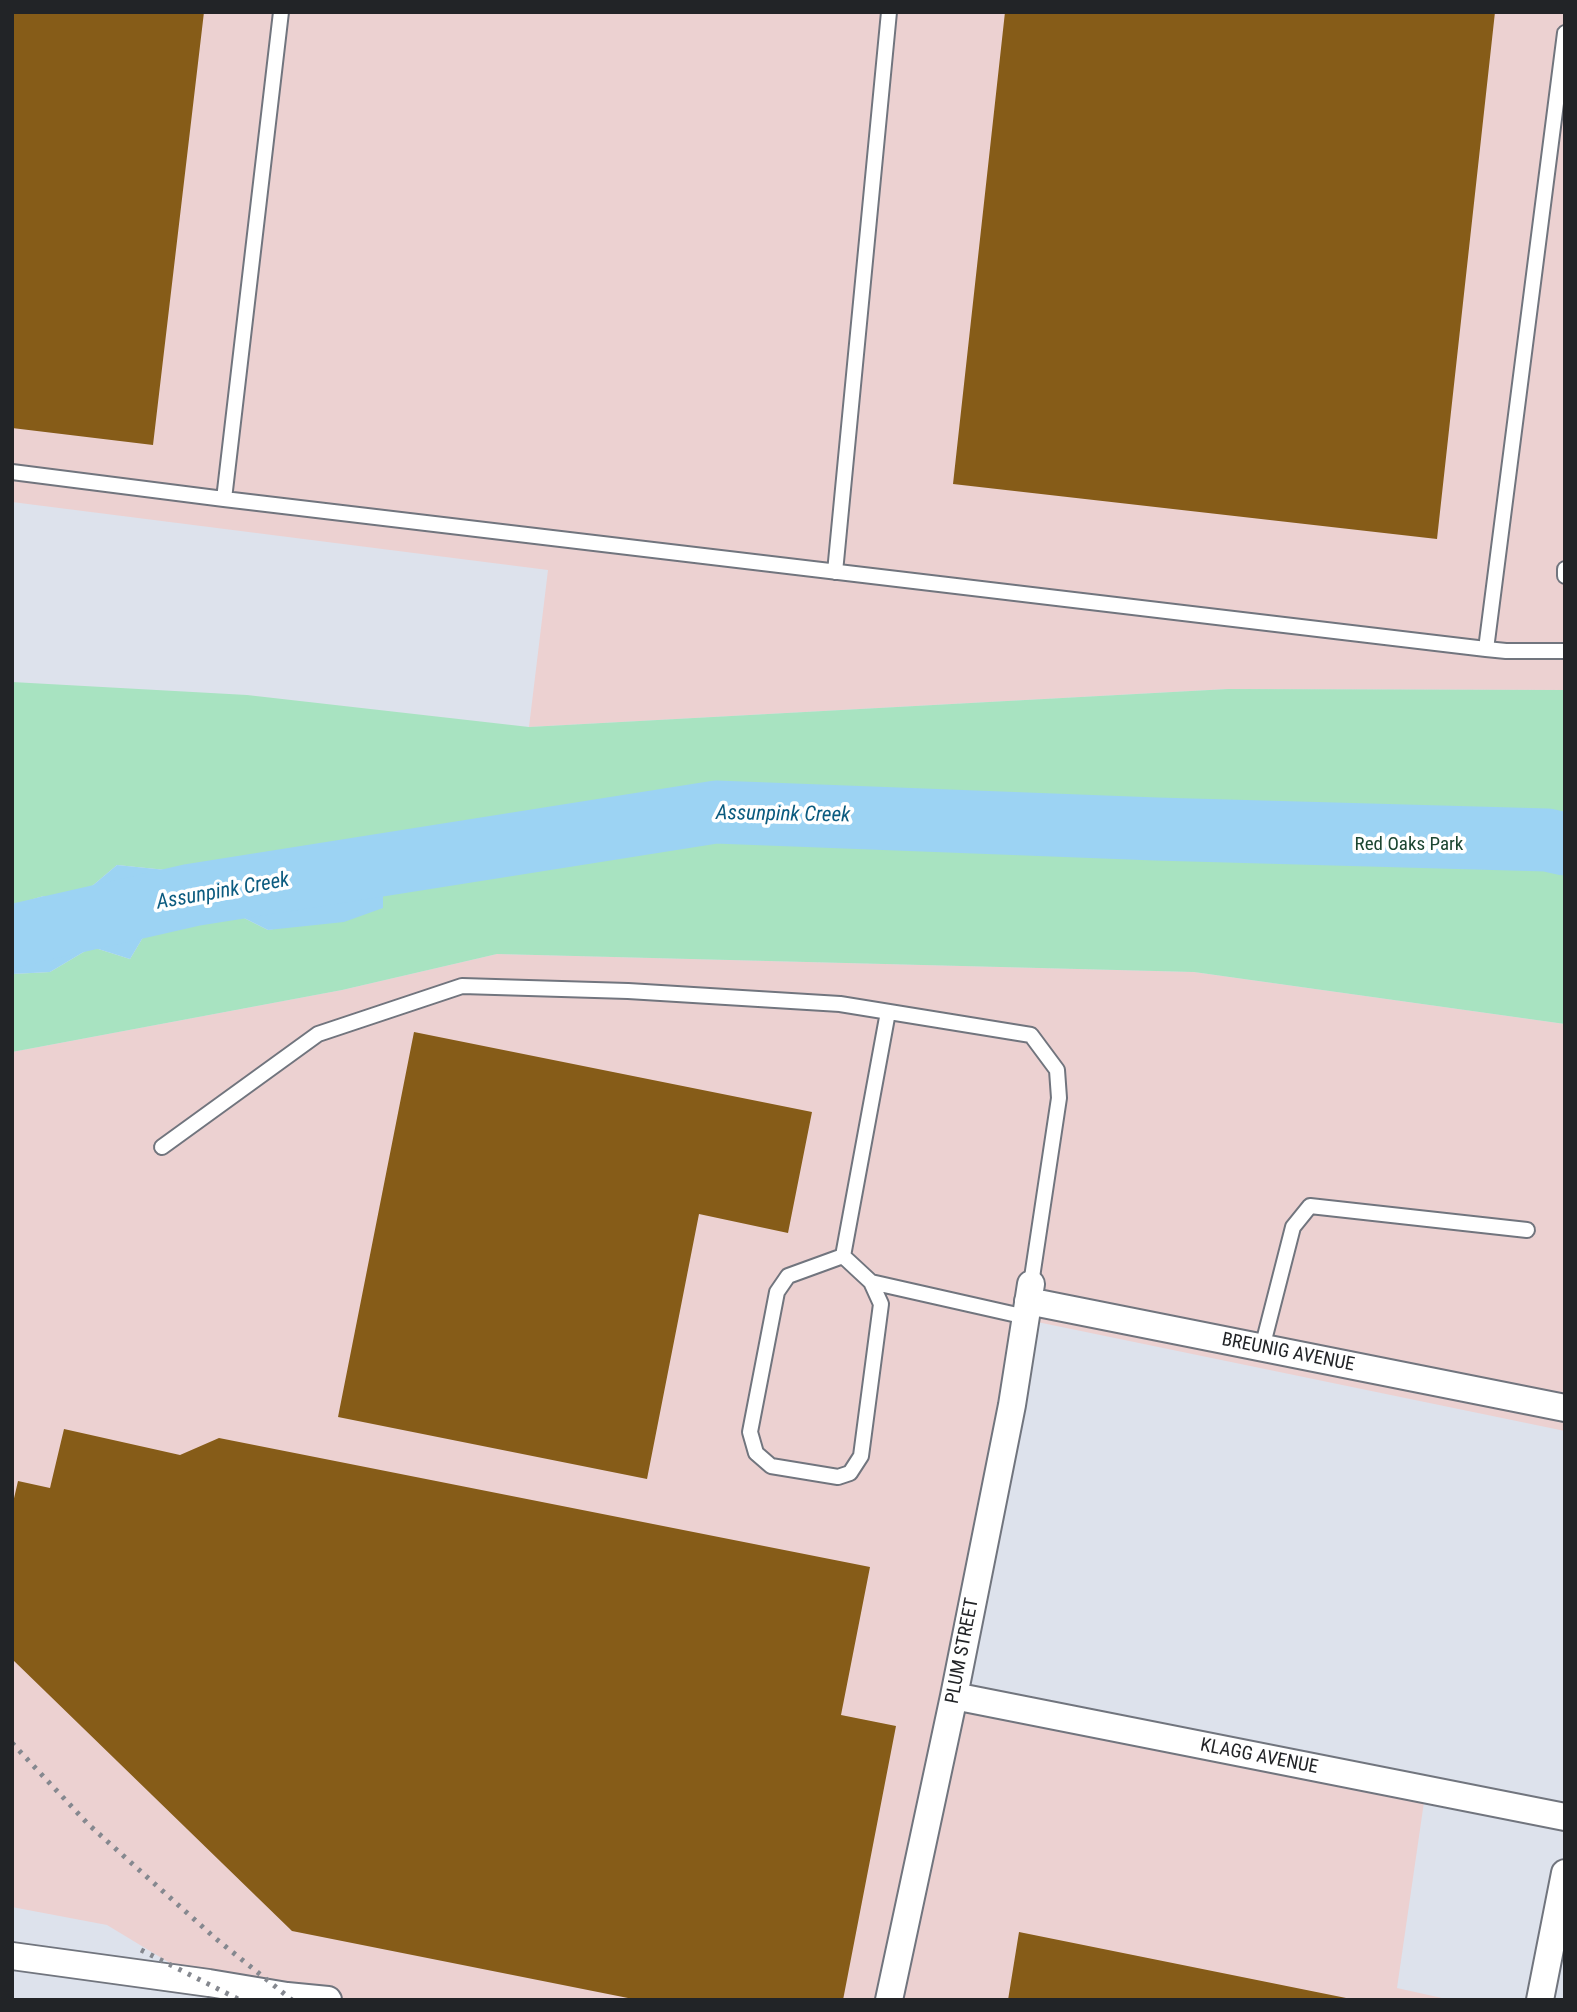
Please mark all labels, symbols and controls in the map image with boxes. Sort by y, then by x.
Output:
water label: Assunpink Creek [716,801,850,829]
park label: Red Oaks Park [1355,834,1463,856]
water label: Assunpink Creek [155,868,291,916]
street label: BREUNIG AVENUE [1220,1329,1356,1377]
street label: PLUM STREET [942,1596,984,1706]
street label: KLAGG AVENUE [1198,1734,1320,1780]

